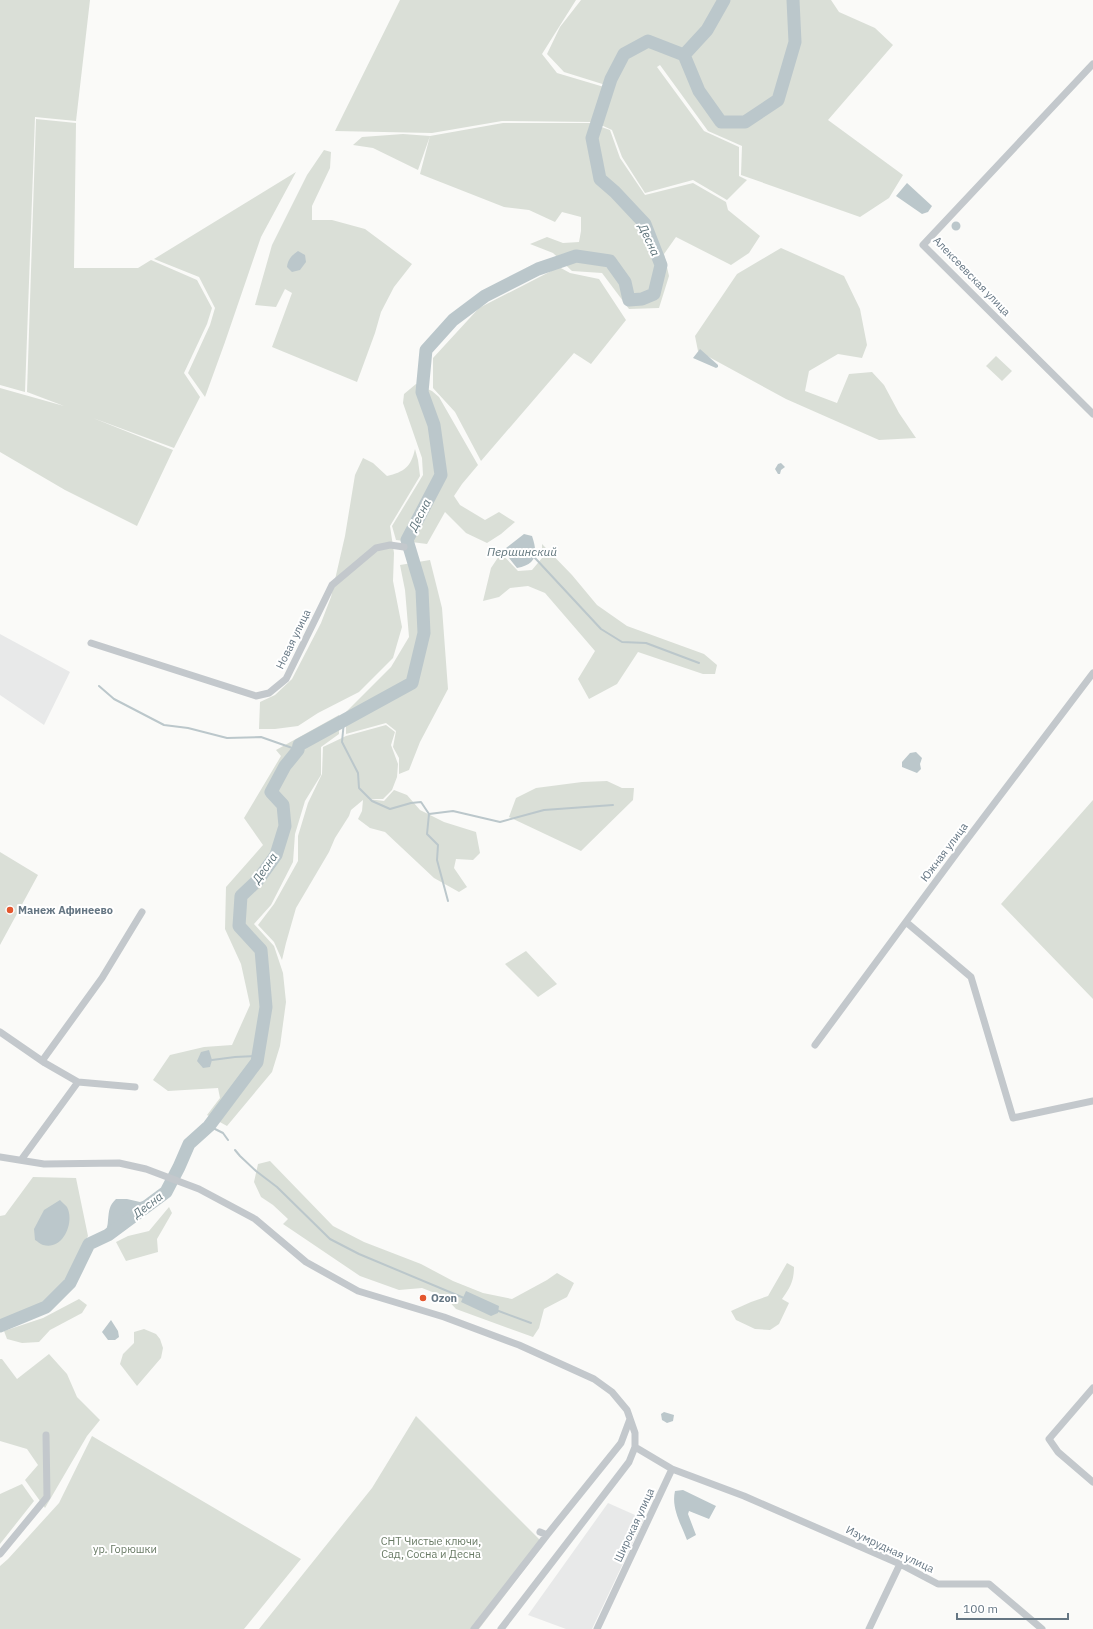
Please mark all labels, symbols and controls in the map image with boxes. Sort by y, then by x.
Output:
water label: Десна [635,220,663,258]
street label: Алексеевская улица [930,233,1014,319]
water label: Десна [405,496,434,534]
water label: Першинский [487,544,557,559]
street label: Новая улица [272,607,314,671]
street label: Южная улица [917,820,971,884]
water label: Десна [248,850,280,887]
place label: Манеж Афинеево [18,903,113,917]
marker: Манеж Афинеево [5,905,15,915]
water label: Десна [129,1188,166,1221]
place label: Ozon [431,1291,457,1305]
marker: Ozon [418,1293,428,1303]
street label: Широкая улица [611,1486,657,1564]
street label: Изумрудная улица [844,1522,936,1576]
park label: СНТ Чистые ключи, Сад, Сосна и Десна [381,1534,481,1561]
park label: ур. Горюшки [93,1542,157,1556]
scale bar [957,1595,1068,1621]
text: 100 m [963,1601,998,1616]

